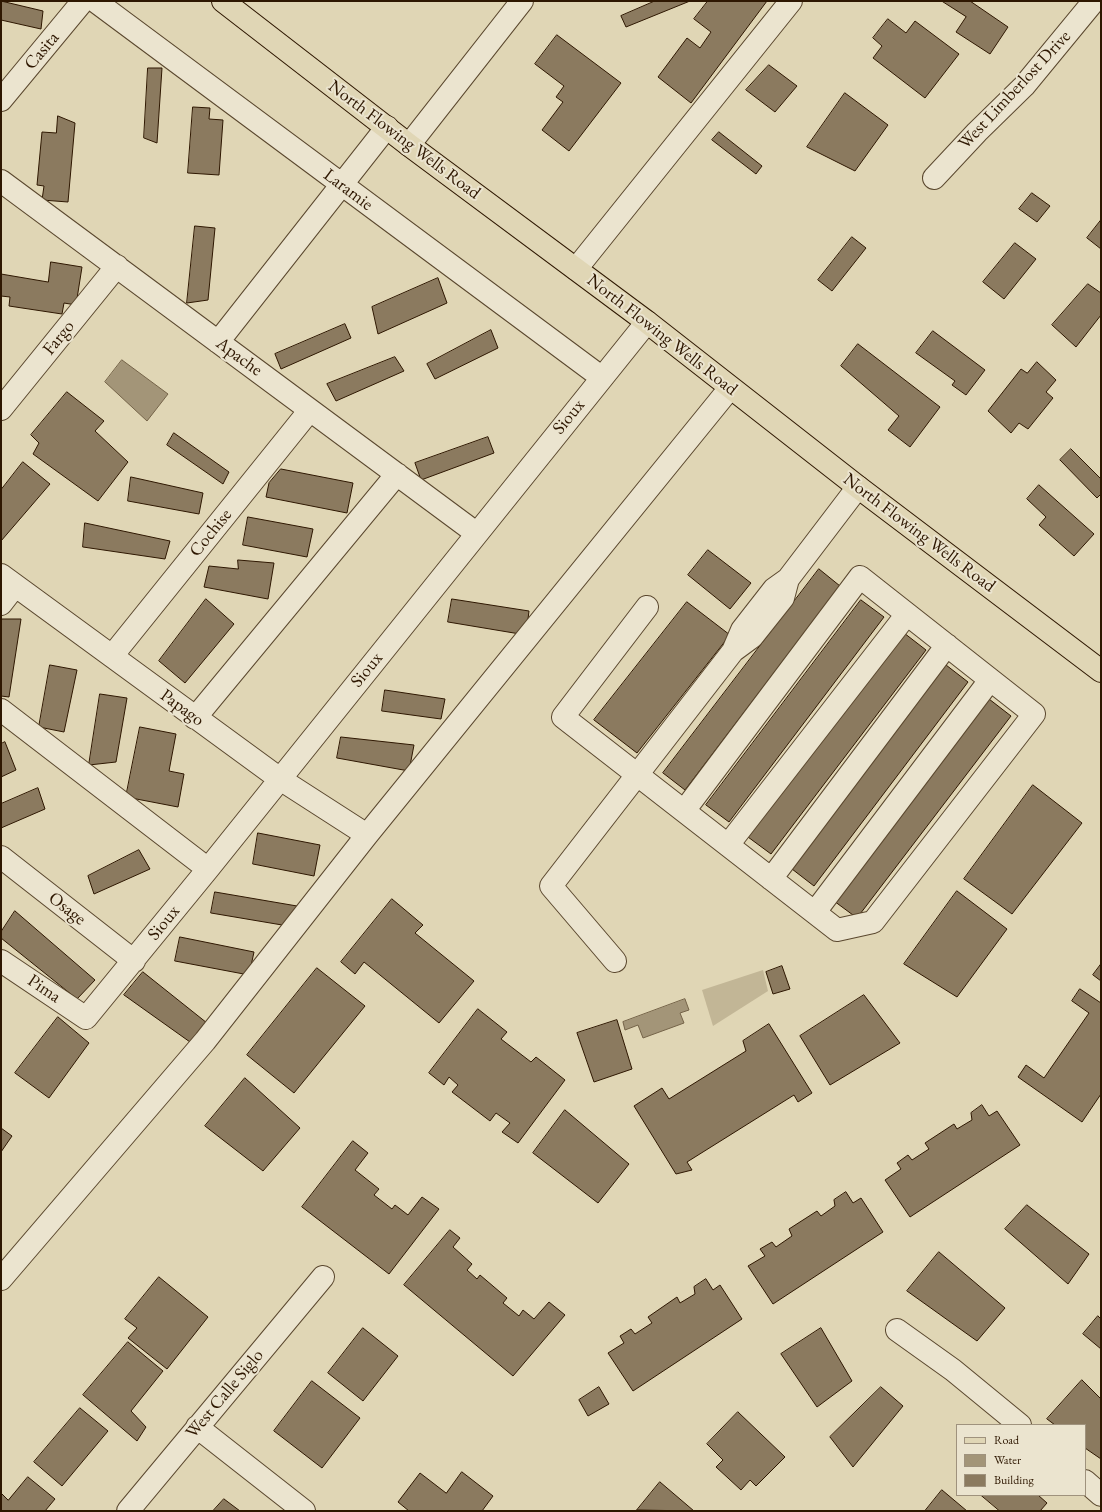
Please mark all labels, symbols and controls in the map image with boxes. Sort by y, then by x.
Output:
street label: West Limberlost Drive [954,26,1076,154]
street label: Casita [20,28,64,74]
street label: North Flowing Wells Road [324,76,484,204]
street label: Laramie [319,164,377,216]
street label: North Flowing Wells Road [582,270,742,400]
street label: Fargo [38,316,80,360]
street label: Apache [212,333,266,381]
street label: Sioux [548,395,590,439]
street label: North Flowing Wells Road [839,469,999,597]
street label: Cochise [185,505,237,561]
street label: Sioux [346,648,388,692]
street label: Papago [156,685,208,731]
street label: Osage [44,888,90,930]
street label: Sioux [143,901,185,945]
street label: Pima [23,970,65,1008]
street label: West Calle Siglo [181,1345,269,1443]
legend [956,1424,1086,1496]
text: Road [994,1432,1019,1448]
text: Water [994,1452,1021,1468]
text: Building [994,1472,1034,1488]

